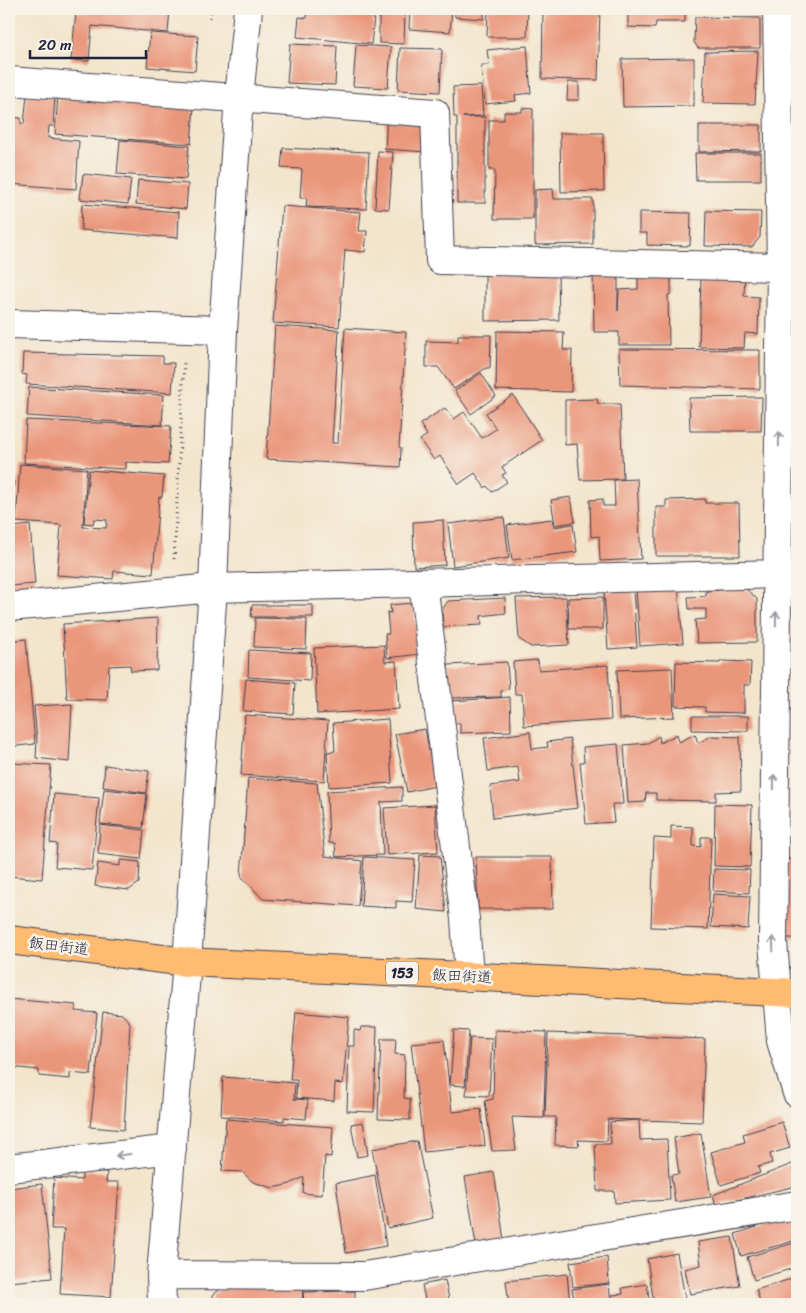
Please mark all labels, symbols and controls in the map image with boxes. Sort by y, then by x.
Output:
scale bar [30,28,146,60]
text: 20 m [38,32,72,58]
one-way arrow [774,431,784,448]
one-way arrow [771,611,781,628]
one-way arrow [769,774,779,790]
street label: 飯田街道 [28,929,90,963]
one-way arrow [768,936,778,952]
road number: 153 [386,961,418,984]
street label: 飯田街道 [431,961,493,991]
one-way arrow [116,1150,132,1160]

